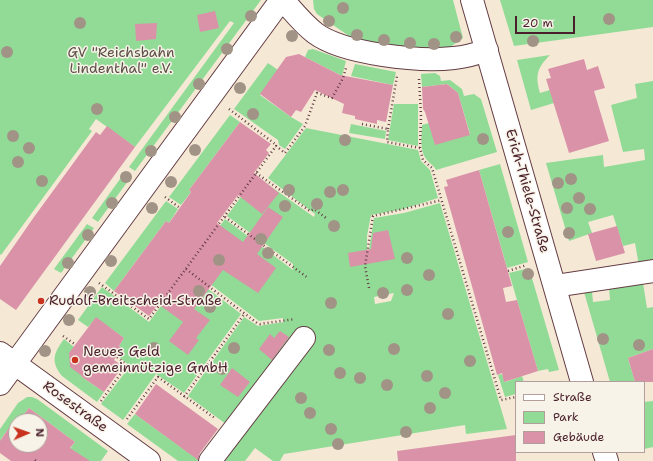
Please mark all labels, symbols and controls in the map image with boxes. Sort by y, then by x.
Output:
scale bar [517,8,577,34]
text: 20 m [522,15,553,31]
park label: GV "Reichsbahn Lindenthal" e.V. [67,45,175,78]
street label: Erich-Thiele-Straße [501,127,553,255]
place label: Rudolf-Breitscheid-Straße [49,293,222,309]
marker: Rudolf-Breitscheid-Straße [36,296,46,306]
place label: Neues Geld gemeinnützige GmbH [83,344,228,376]
marker: Neues Geld gemeinnützige GmbH [70,355,80,365]
street label: Rosestraße [39,378,111,436]
legend [515,381,645,453]
text: Straße [553,389,592,405]
text: Park [553,409,579,425]
north arrow [8,413,48,453]
text: N [32,428,47,437]
text: Gebäude [553,429,604,445]

